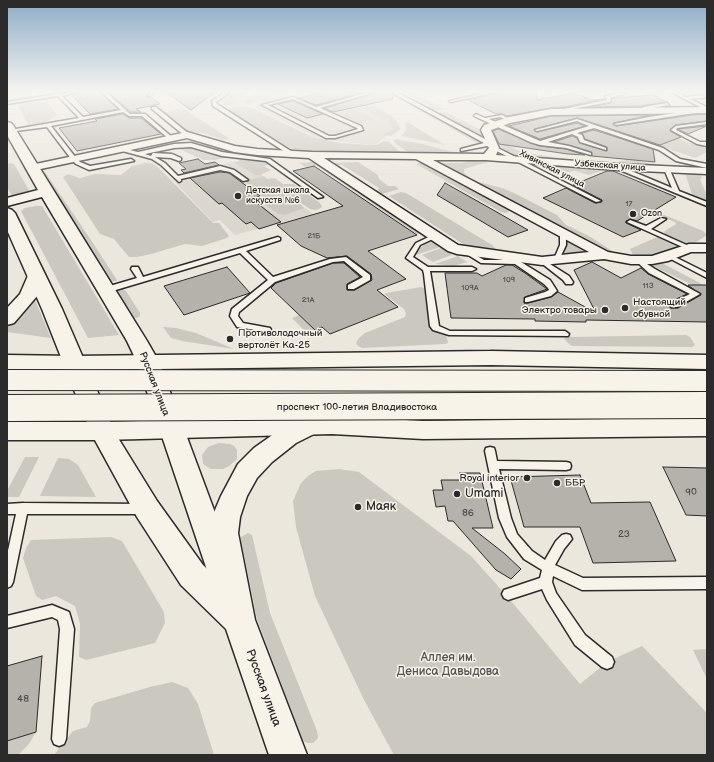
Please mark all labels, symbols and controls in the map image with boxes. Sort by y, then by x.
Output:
street label: Хивинская улица [517,148,587,190]
street label: Узбекская улица [574,158,646,174]
place label: Детская школа искусств №6 [246,186,310,207]
marker: Детская школа искусств №6 [233,191,243,201]
house number: 17 [625,199,633,209]
marker: Ozon [628,209,638,219]
place label: Ozon [641,209,662,219]
house number: 21Б [307,231,321,241]
house number: 109 [503,275,515,285]
house number: 113 [642,281,654,291]
house number: 109А [461,283,479,293]
house number: 21А [302,295,314,305]
place label: Настоящий обувной [633,296,686,320]
marker: Настоящий обувной [620,303,630,313]
place label: Электро товары [522,304,597,316]
marker: Электро товары [600,305,610,315]
place label: Противолодочный вертолёт Ка-25 [238,327,322,350]
marker: Противолодочный вертолёт Ка-25 [225,334,235,344]
street label: Русская улица [136,350,172,418]
street label: проспект 100-летия Владивостока [277,401,437,413]
place label: Royal interior [460,472,519,484]
marker: Royal interior [522,473,532,483]
place label: ББР [565,477,585,489]
marker: ББР [552,478,562,488]
house number: 90 [685,486,697,498]
place label: Umami [465,487,503,501]
marker: Umami [452,489,462,499]
place label: Маяк [366,500,396,514]
marker: Маяк [353,502,363,512]
house number: 86 [462,507,474,519]
house number: 23 [618,528,630,540]
street label: Русская улица [242,647,284,729]
park label: Аллея им. Дениса Давыдова [397,651,499,679]
house number: 48 [17,693,29,705]

